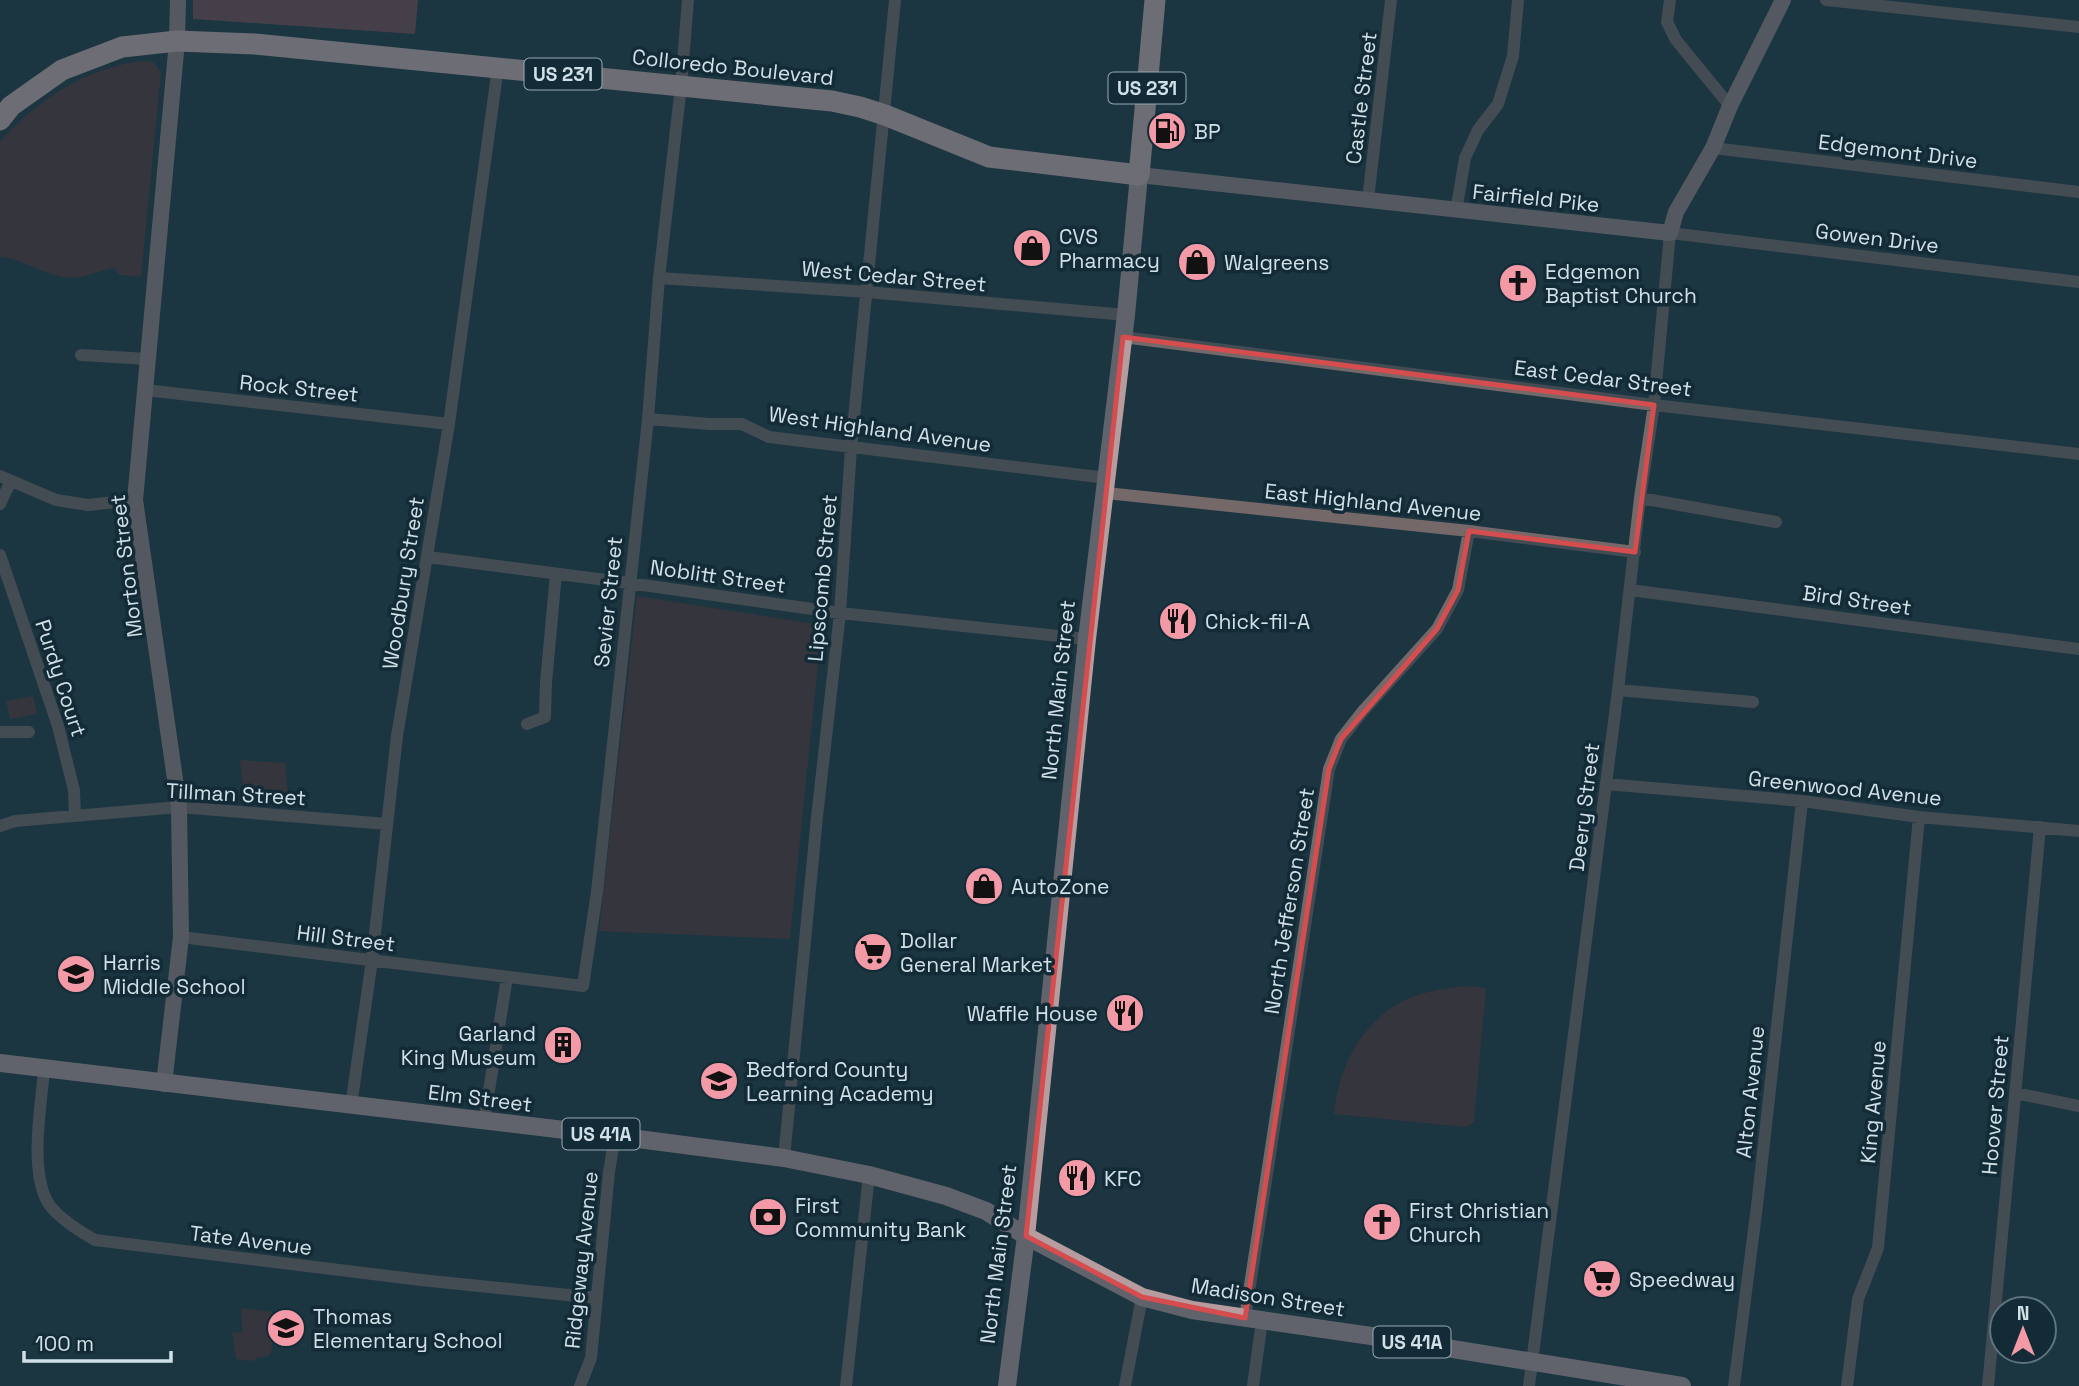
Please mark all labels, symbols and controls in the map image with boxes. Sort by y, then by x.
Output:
street label: Castle Street [1339,30,1383,166]
street label: Colloredo Boulevard [631,43,835,91]
road number: US 231 [524,58,602,90]
road number: US 231 [1108,72,1186,104]
fuel station icon: BP [1146,110,1188,152]
place label: BP [1194,118,1221,145]
street label: Edgemont Drive [1817,128,1979,174]
street label: Fairfield Pike [1471,178,1601,218]
street label: Gowen Drive [1814,217,1940,259]
place label: CVS Pharmacy [1059,223,1160,274]
shop icon: CVS Pharmacy [1011,227,1053,269]
shop icon: Walgreens [1176,241,1218,283]
place label: Walgreens [1224,249,1329,276]
street label: West Cedar Street [800,254,988,298]
place label: Edgemon Baptist Church [1545,258,1697,309]
church icon: Edgemon Baptist Church [1497,262,1539,304]
street label: East Cedar Street [1513,354,1693,402]
street label: Rock Street [238,368,360,408]
street label: West Highland Avenue [767,400,993,458]
street label: East Highland Avenue [1263,477,1483,527]
street label: Morton Street [104,493,148,639]
street label: Lipscomb Street [801,493,843,663]
street label: Woodbury Street [376,495,430,671]
street label: Sevier Street [588,535,628,669]
street label: Noblitt Street [648,553,788,599]
street label: Bird Street [1801,579,1913,621]
street label: North Main Street [1035,599,1081,781]
restaurant icon: Chick-fil-A [1157,600,1199,642]
place label: Chick-fil-A [1205,608,1310,635]
street label: Purdy Court [29,616,93,740]
street label: Deery Street [1563,741,1605,873]
street label: Greenwood Avenue [1747,764,1943,812]
street label: Tillman Street [165,777,307,811]
street label: North Jefferson Street [1258,786,1320,1016]
shop icon: AutoZone [963,865,1005,907]
place label: AutoZone [1011,873,1109,900]
street label: Hill Street [295,919,397,957]
place label: Dollar General Market [900,927,1052,978]
supermarket icon: Dollar General Market [852,931,894,973]
place label: Harris Middle School [103,949,246,1000]
school or university icon: Harris Middle School [55,953,97,995]
restaurant icon: Waffle House [1104,992,1146,1034]
place label: Waffle House [967,1000,1098,1027]
place label: Garland King Museum [401,1020,536,1071]
building icon: Garland King Museum [542,1024,584,1066]
street label: Alton Avenue [1730,1025,1770,1159]
street label: Hoover Street [1975,1034,2015,1176]
street label: King Avenue [1854,1039,1892,1165]
place label: Bedford County Learning Academy [746,1056,934,1107]
school or university icon: Bedford County Learning Academy [698,1060,740,1102]
street label: Elm Street [426,1078,534,1118]
road number: US 41A [562,1118,640,1150]
restaurant icon: KFC [1056,1157,1098,1199]
street label: North Main Street [974,1163,1022,1345]
place label: KFC [1104,1165,1141,1192]
street label: Ridgeway Avenue [558,1170,604,1350]
place label: First Community Bank [795,1192,966,1243]
bank icon: First Community Bank [747,1196,789,1238]
place label: First Christian Church [1409,1197,1549,1248]
church icon: First Christian Church [1361,1201,1403,1243]
street label: Tate Avenue [188,1219,314,1261]
supermarket icon: Speedway [1581,1258,1623,1300]
place label: Speedway [1629,1266,1735,1293]
street label: Madison Street [1189,1272,1347,1322]
north arrow [1988,1295,2058,1365]
text: N [2017,1301,2029,1326]
place label: Thomas Elementary School [313,1303,503,1354]
school or university icon: Thomas Elementary School [265,1307,307,1349]
scale bar [24,1320,172,1364]
road number: US 41A [1374,1326,1450,1358]
text: 100 m [35,1330,94,1357]

